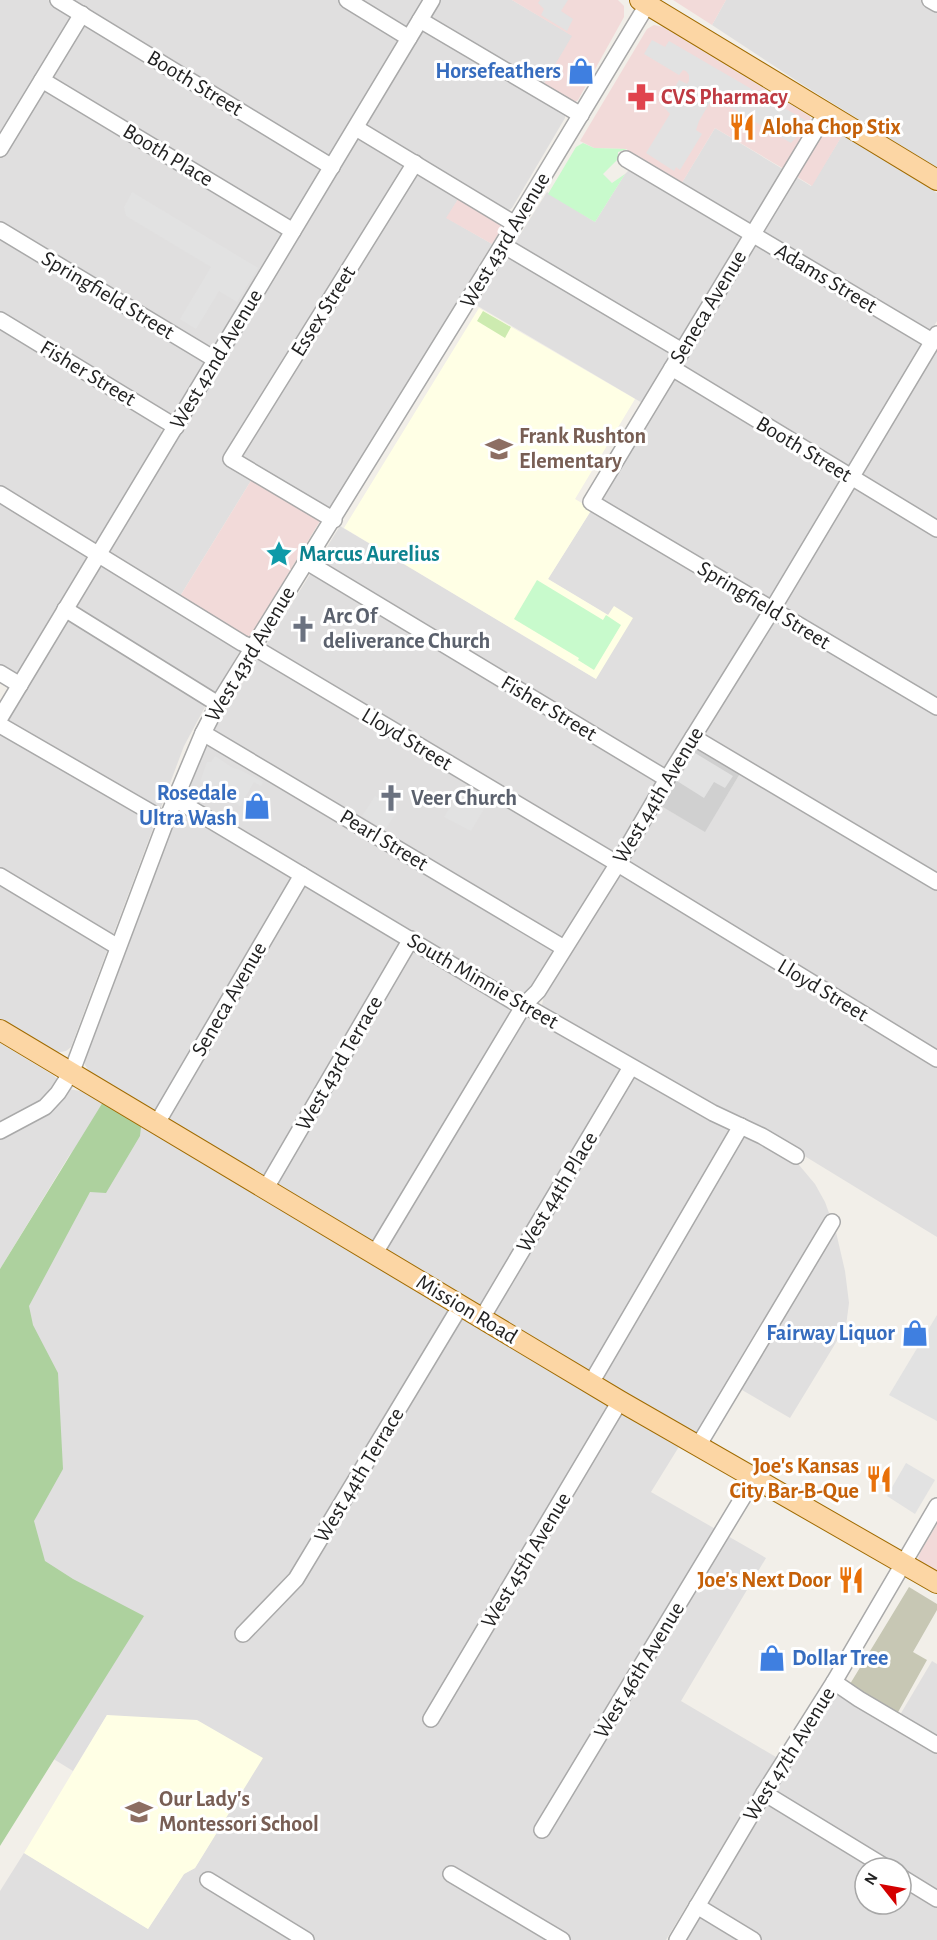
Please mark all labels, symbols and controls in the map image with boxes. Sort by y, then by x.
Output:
street label: Booth Street [143,46,247,120]
shop icon: Horsefeathers [566,56,596,86]
place label: Horsefeathers [435,60,561,82]
pharmacy icon: CVS Pharmacy [626,82,656,112]
place label: CVS Pharmacy [661,86,788,109]
restaurant icon: Aloha Chop Stix [727,112,757,142]
place label: Aloha Chop Stix [762,116,901,138]
street label: Booth Place [119,120,217,190]
street label: West 43rd Avenue [456,169,554,311]
street label: Adams Street [771,239,881,317]
street label: Springfield Street [38,247,178,343]
street label: Seneca Avenue [666,247,750,367]
street label: Essex Street [287,262,359,360]
street label: West 42nd Avenue [166,285,266,433]
street label: Fisher Street [36,336,140,410]
street label: Booth Street [752,412,856,486]
place label: Frank Rushton Elementary [519,425,646,473]
school or university icon: Frank Rushton Elementary [484,434,514,464]
place icon: Marcus Aurelius [264,539,294,569]
place label: Marcus Aurelius [299,543,440,565]
street label: Springfield Street [694,557,834,653]
street label: West 43rd Avenue [201,583,299,725]
place label: Arc Of deliverance Church [323,605,490,652]
church icon: Arc Of deliverance Church [288,614,318,644]
street label: Fisher Street [497,671,601,745]
street label: Lloyd Street [358,704,456,774]
street label: West 44th Avenue [609,723,707,867]
place label: Rosedale Ultra Wash [139,782,237,829]
church icon: Veer Church [376,783,406,813]
place label: Veer Church [411,787,517,809]
shop icon: Rosedale Ultra Wash [242,791,272,821]
street label: Pearl Street [336,805,432,875]
street label: South Minnie Street [404,929,562,1033]
street label: Seneca Avenue [188,938,270,1060]
street label: Lloyd Street [774,955,872,1025]
street label: West 43rd Terrace [292,992,386,1134]
street label: West 44th Place [512,1128,602,1256]
street label: Mission Road [413,1270,521,1348]
shop icon: Fairway Liquor [900,1318,930,1348]
place label: Fairway Liquor [766,1322,895,1345]
street label: West 44th Terrace [310,1404,408,1546]
place label: Joe's Kansas City Bar-B-Que [729,1455,859,1503]
restaurant icon: Joe's Kansas City Bar-B-Que [864,1464,894,1494]
street label: West 45th Avenue [477,1489,575,1631]
restaurant icon: Joe's Next Door [836,1565,866,1595]
place label: Joe's Next Door [697,1569,831,1591]
street label: West 46th Avenue [590,1598,688,1742]
shop icon: Dollar Tree [757,1643,787,1673]
place label: Dollar Tree [792,1647,888,1669]
street label: West 47th Avenue [739,1683,839,1825]
place label: Our Lady's Montessori School [159,1788,319,1835]
school or university icon: Our Lady's Montessori School [124,1797,154,1827]
north arrow [853,1856,913,1916]
text: N [861,1870,881,1888]

